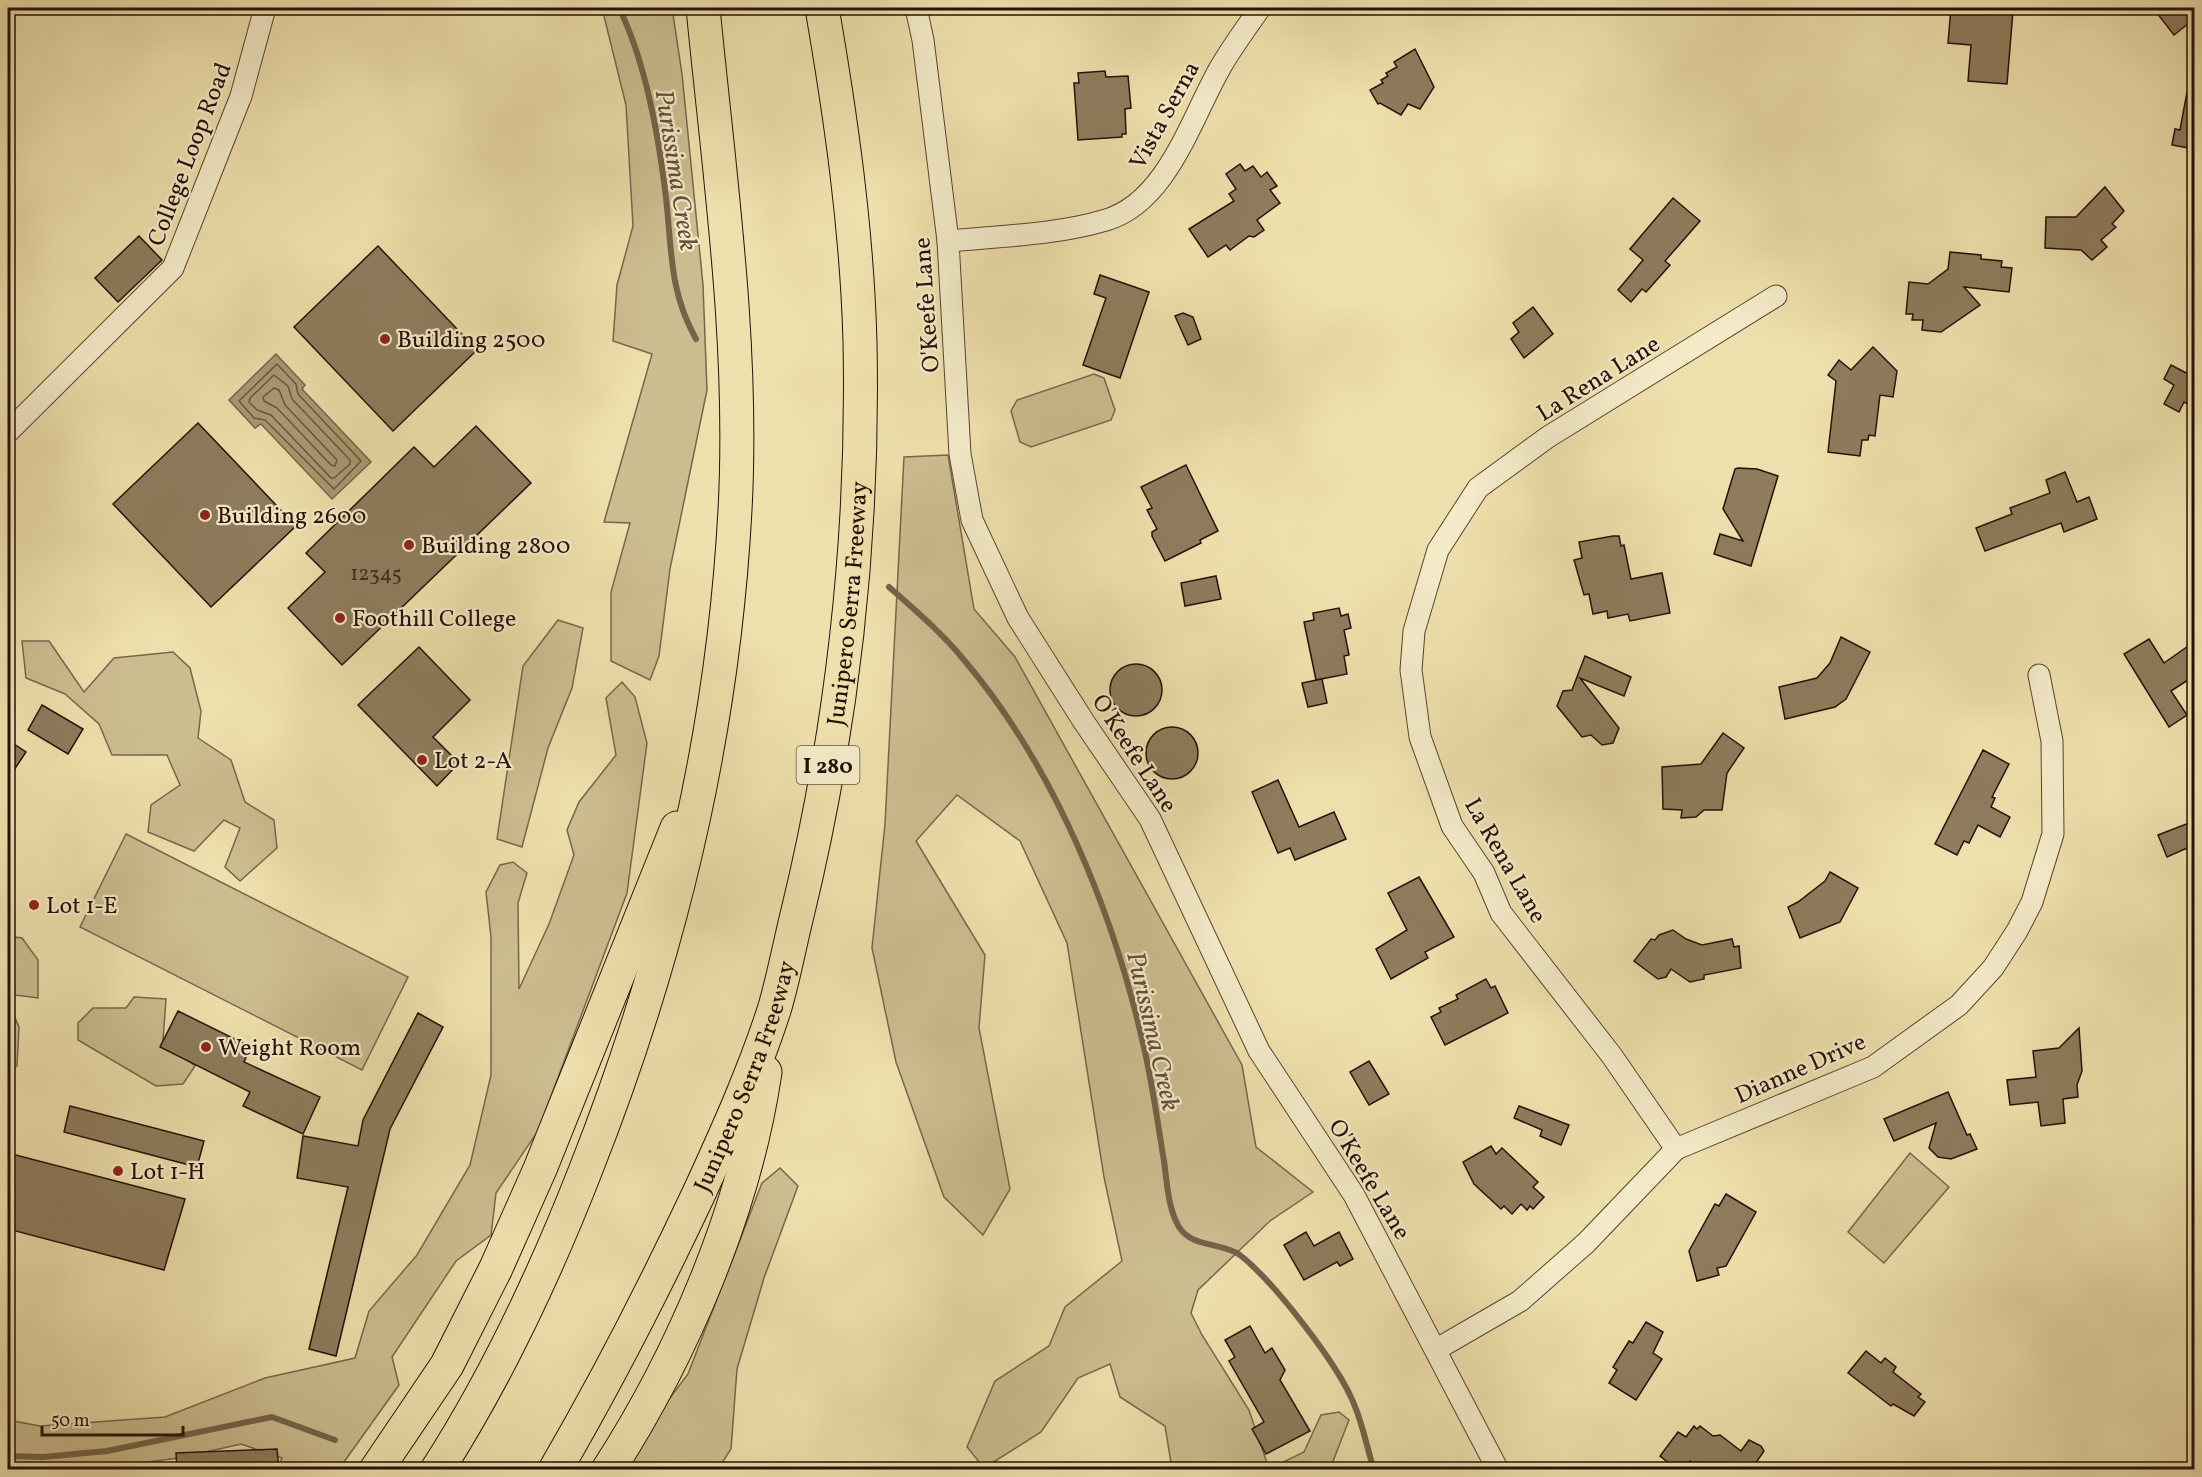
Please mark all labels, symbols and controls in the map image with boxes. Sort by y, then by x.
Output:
street label: Vista Serna [1122,56,1209,176]
street label: College Loop Road [140,58,242,251]
water label: Purissima Creek [645,87,706,253]
street label: O'Keefe Lane [906,236,950,374]
place label: Building 2500 [397,324,545,358]
street label: La Rena Lane [1531,328,1667,431]
marker: Building 2500 [378,332,392,346]
street label: Junipero Serra Freeway [820,481,877,728]
place label: Building 2600 [217,500,366,534]
marker: Building 2600 [198,508,212,522]
place label: Building 2800 [421,530,570,564]
marker: Building 2800 [402,538,416,552]
house number: 12345 [350,560,402,589]
place label: Foothill College [352,603,516,637]
marker: Foothill College [333,611,347,625]
street label: O'Keefe Lane [1082,688,1184,820]
place label: Lot 2-A [434,745,512,779]
road number: I 280 [796,746,860,784]
marker: Lot 2-A [415,753,429,767]
street label: La Rena Lane [1455,792,1554,930]
place label: Lot 1-E [46,890,118,924]
marker: Lot 1-E [27,898,41,912]
water label: Purissima Creek [1116,948,1188,1115]
street label: Junipero Serra Freeway [687,958,805,1198]
street label: Dianne Drive [1730,1026,1872,1114]
place label: Weight Room [218,1032,361,1066]
marker: Weight Room [199,1040,213,1054]
street label: O'Keefe Lane [1319,1113,1418,1247]
place label: Lot 1-H [130,1156,205,1190]
marker: Lot 1-H [111,1164,125,1178]
scale bar [42,1399,183,1437]
text: 50 m [51,1409,90,1434]

